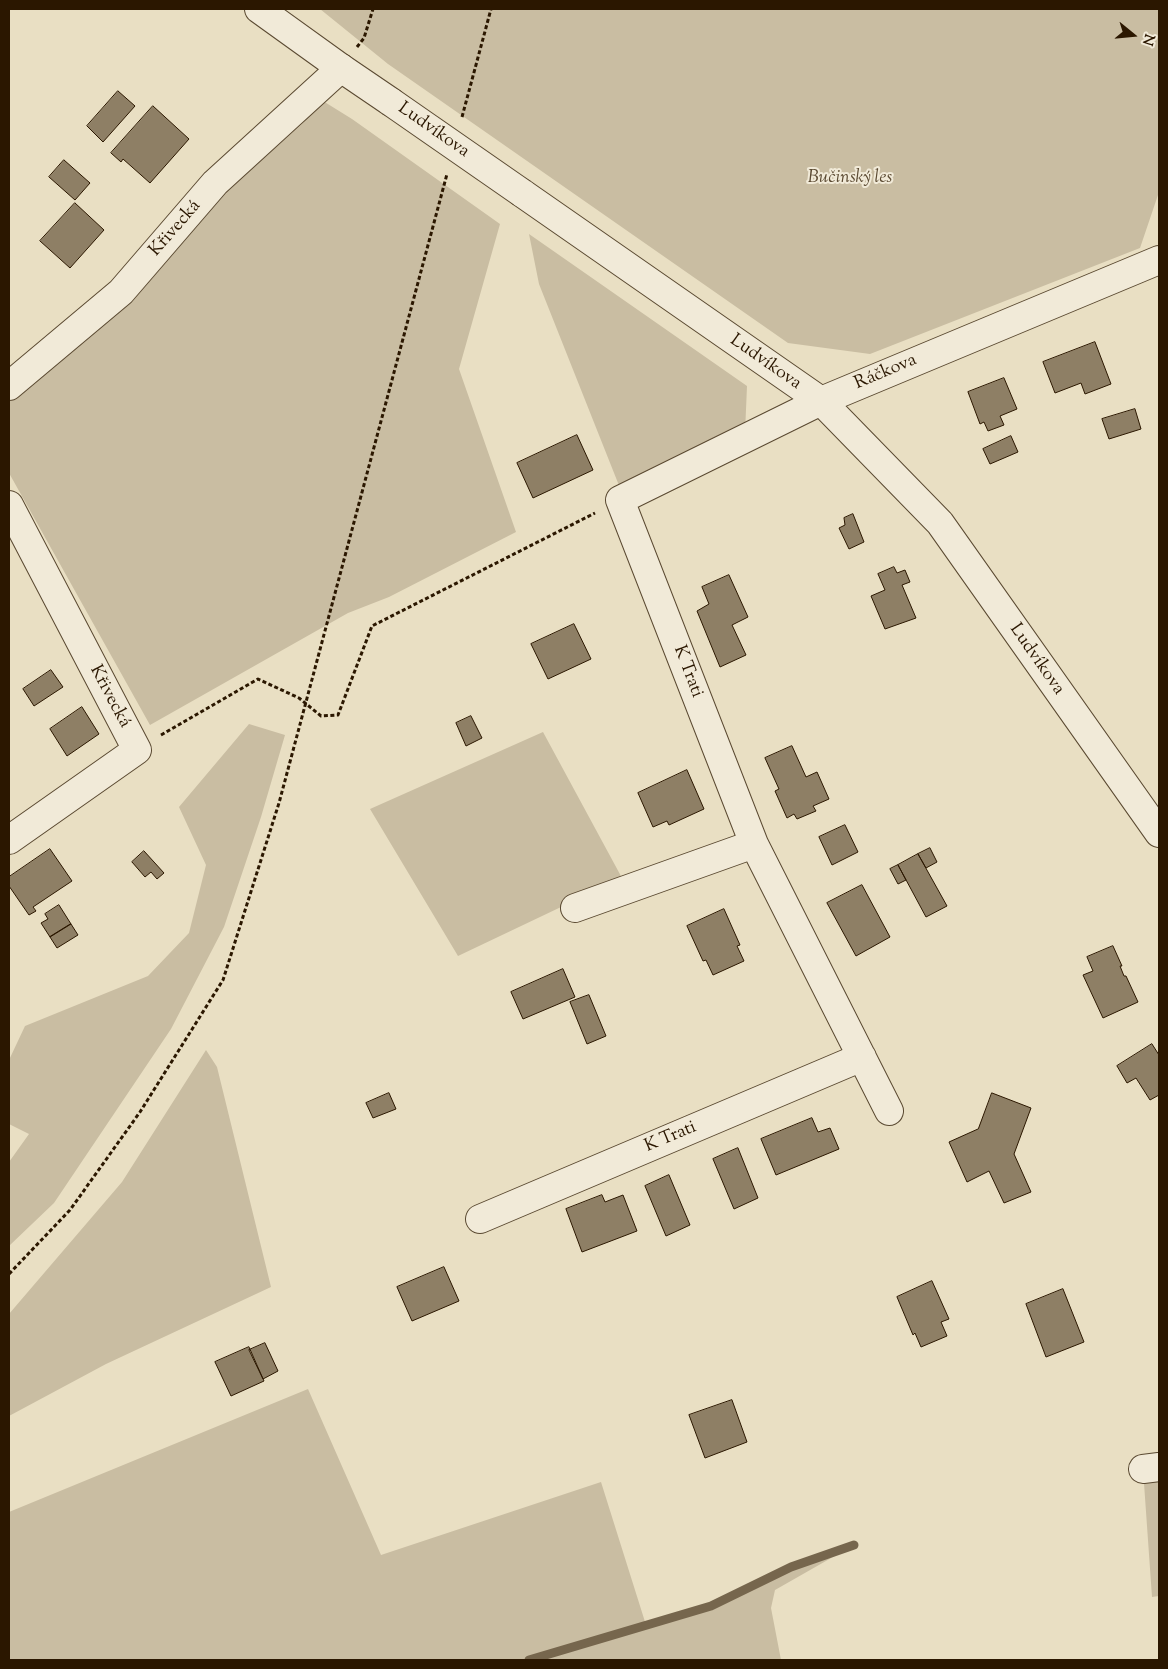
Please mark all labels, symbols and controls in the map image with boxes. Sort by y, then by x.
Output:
north arrow [1108,10,1158,60]
text: N [1136,31,1159,48]
street label: Ludvíkova [393,99,473,163]
park label: Bučinský les [808,168,892,190]
street label: Křivecká [146,196,206,262]
street label: Ludvíkova [725,331,805,395]
street label: Ráčkova [852,350,920,396]
street label: Ludvíkova [1004,620,1068,700]
street label: K Trati [667,643,707,701]
street label: Křivecká [84,662,134,732]
street label: K Trati [642,1117,700,1159]

